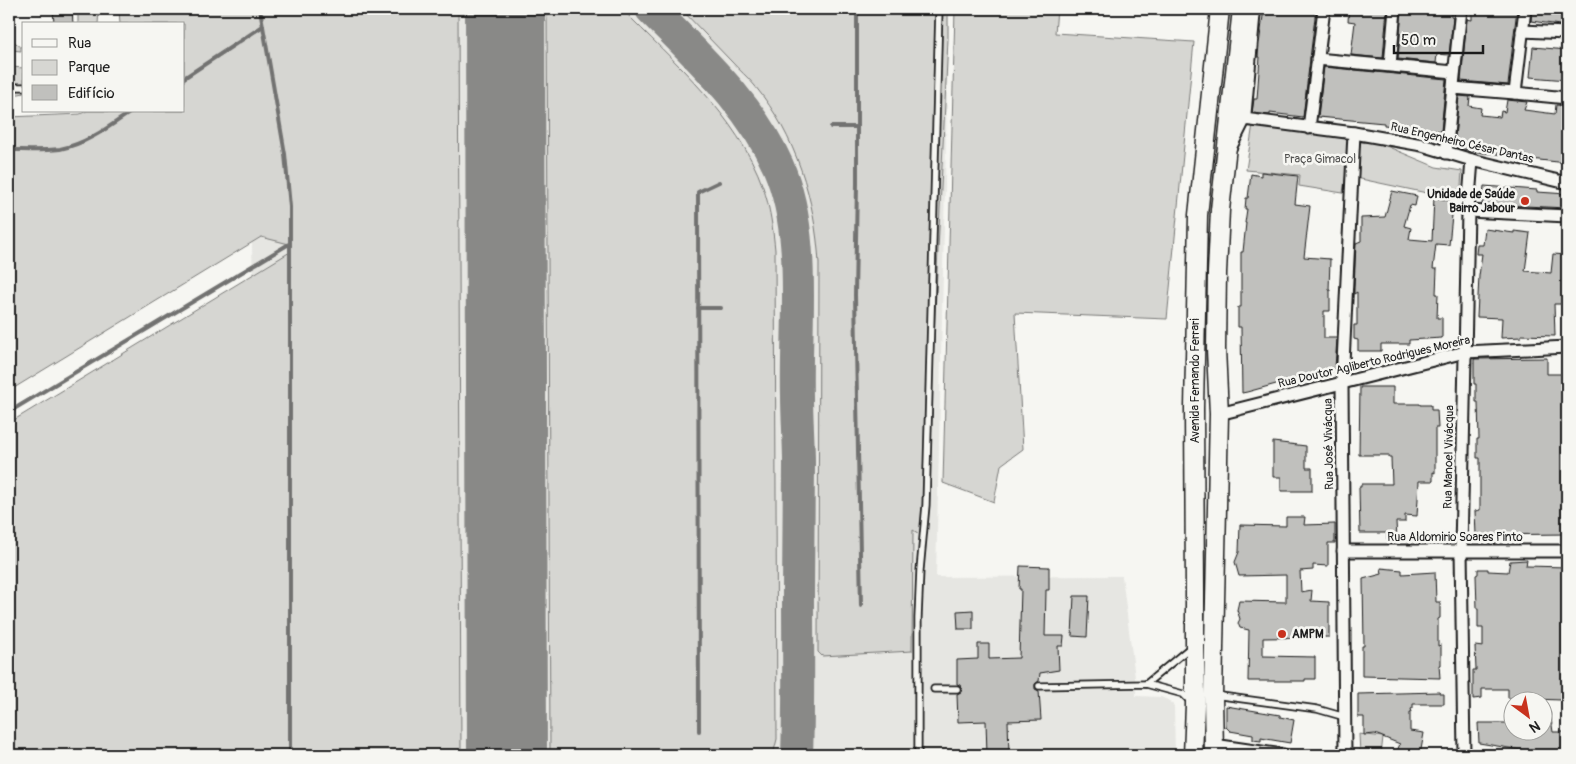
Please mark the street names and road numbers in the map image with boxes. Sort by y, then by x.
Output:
street label: Rua Engenheiro César Dantas [1389,119,1536,167]
street label: Avenida Fernando Ferrari [1188,318,1203,444]
street label: Rua Doutor Agliberto Rodrigues Moreira [1276,332,1472,391]
street label: Rua José Vivácqua [1321,398,1337,490]
street label: Rua Manoel Vivácqua [1441,405,1457,509]
street label: Rua Aldomirio Soares Pinto [1387,530,1523,545]

